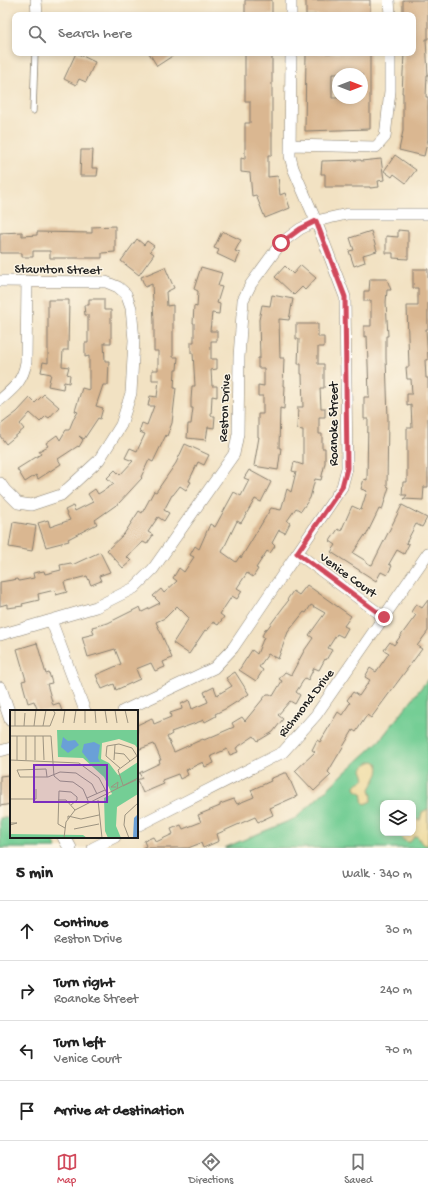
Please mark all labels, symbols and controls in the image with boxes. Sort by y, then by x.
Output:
search box [12,12,416,56]
icon: search [26,23,48,45]
text: Search here [58,25,132,43]
north arrow [332,68,368,104]
route start [272,234,290,252]
street label: Staunton Street [14,262,103,279]
street label: Reston Drive [216,374,235,442]
street label: Roanoke Street [327,380,342,466]
street label: Venice Court [315,550,380,603]
route end [375,608,393,626]
street label: Richmond Drive [276,666,338,741]
inset map [10,710,138,838]
map controls [380,800,416,836]
button: layers [380,800,416,836]
text: 5 min [16,864,53,884]
text: Walk · 340 m [342,867,412,882]
text: Continue [54,914,108,932]
icon: ahead [16,920,38,942]
text: 30 m [386,923,412,938]
text: Reston Drive [54,932,122,947]
text: Turn right [54,974,114,992]
icon: right [16,980,38,1002]
text: 240 m [380,983,412,998]
text: Roanoke Street [54,992,138,1007]
text: Turn left [54,1034,105,1052]
icon: left [16,1040,38,1062]
text: 70 m [386,1043,412,1058]
text: Venice Court [54,1052,121,1067]
icon: arrive [16,1100,38,1122]
text: Arrive at destination [54,1102,184,1120]
tab: Map [56,1151,78,1187]
tab: Directions [189,1151,233,1187]
tab: Saved [344,1151,372,1187]

